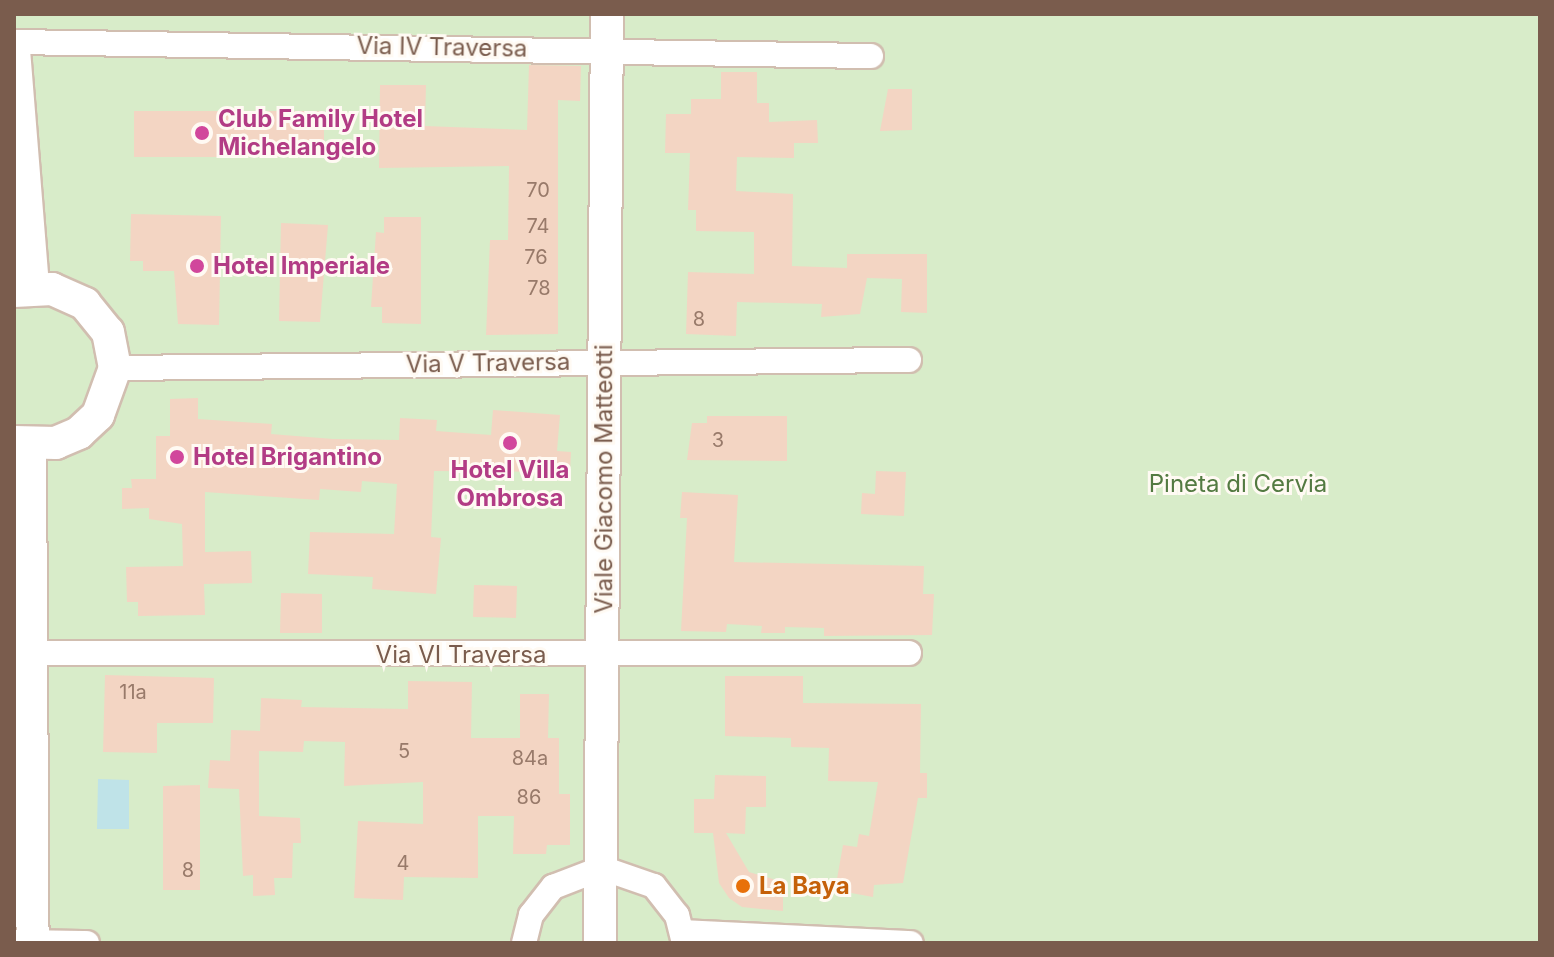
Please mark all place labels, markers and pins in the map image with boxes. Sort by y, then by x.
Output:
place label: Club Family Hotel Michelangelo [218,105,423,161]
marker: Club Family Hotel Michelangelo [193,124,211,142]
place label: Hotel Imperiale [213,252,390,280]
marker: Hotel Imperiale [188,257,206,275]
marker: Hotel Villa Ombrosa [501,434,519,452]
place label: Hotel Brigantino [193,443,382,471]
marker: Hotel Brigantino [168,448,186,466]
place label: Hotel Villa Ombrosa [450,456,570,512]
place label: La Baya [759,872,850,900]
marker: La Baya [734,877,752,895]

